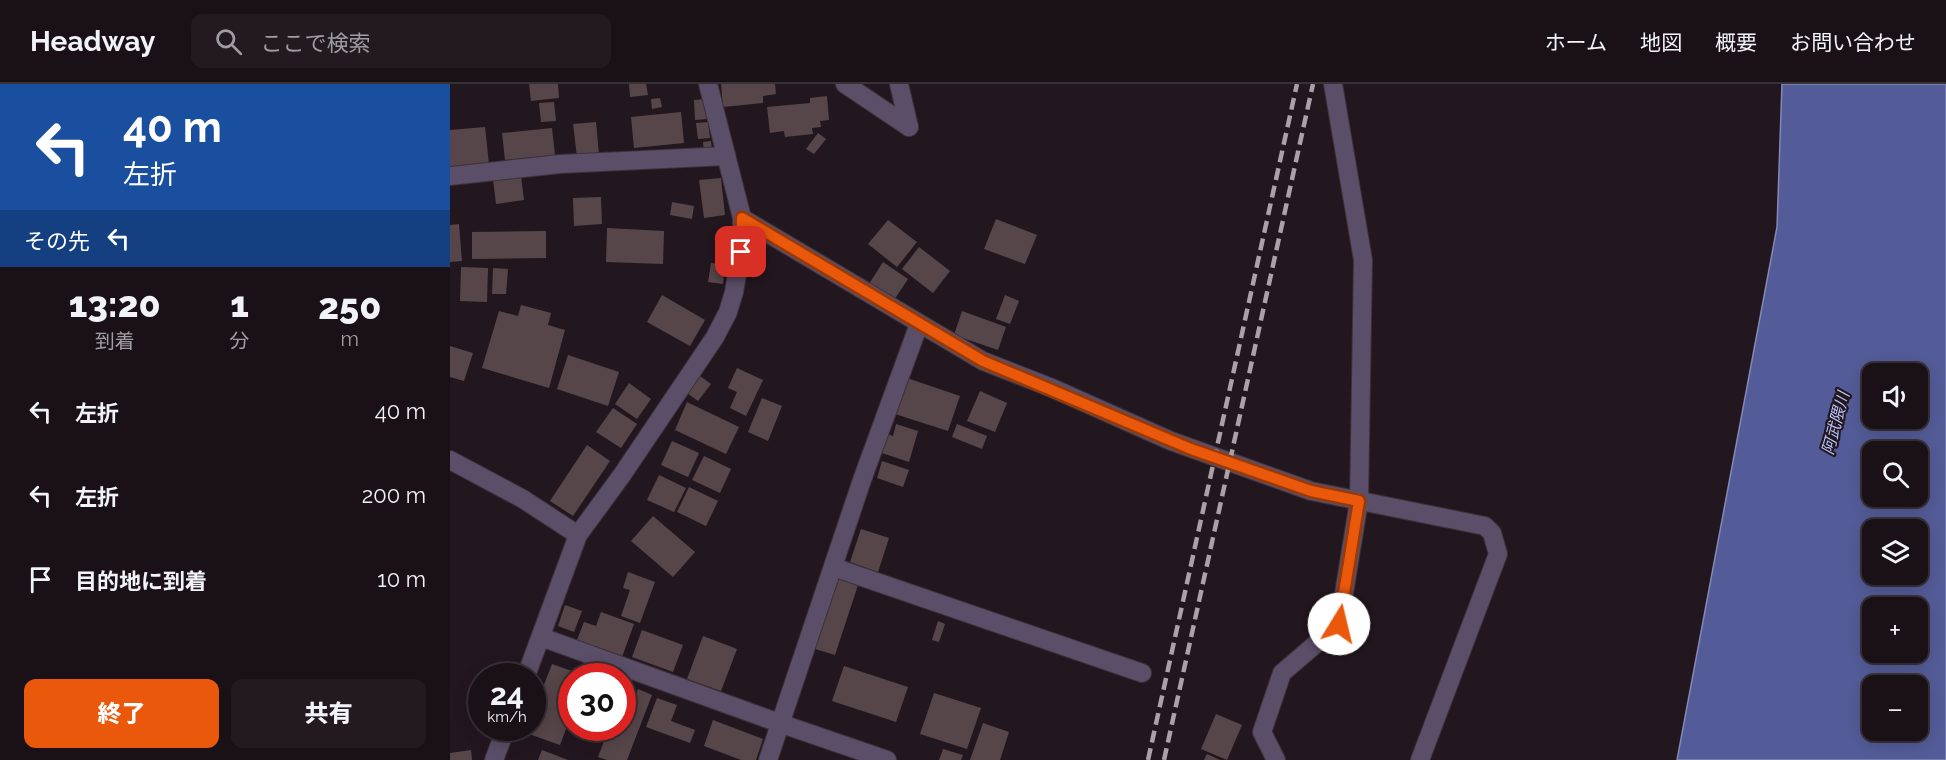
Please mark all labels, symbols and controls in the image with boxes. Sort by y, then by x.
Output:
search box [191,14,611,68]
text: Headway [30,25,155,58]
icon: search [212,25,245,58]
text: ここで検索 [260,30,371,56]
text: ホーム [1545,30,1607,55]
text: 地図 [1640,30,1682,55]
text: 概要 [1715,30,1757,55]
text: お問い合わせ [1790,30,1916,55]
text: 40 m [123,103,222,152]
icon: left [24,108,102,186]
text: 左折 [123,159,177,190]
icon: left [102,222,135,255]
pin [715,226,766,277]
text: その先 [24,228,90,254]
icon: arrive [724,235,757,268]
text: 13:20 [69,283,161,325]
text: 1 [230,283,249,325]
text: 250 [318,285,381,327]
text: m [341,327,359,351]
text: 到着 [95,329,135,353]
text: 分 [229,329,249,353]
map controls [1862,363,1928,741]
button: sound [1862,363,1928,429]
water label: 阿武隈川 [1818,388,1853,457]
icon: left [24,395,57,428]
text: 40 m [375,398,426,424]
text: 左折 [75,400,119,426]
button: search [1862,441,1928,507]
icon: left [24,479,57,512]
text: 200 m [362,482,426,508]
text: 左折 [75,484,119,510]
button: layers [1862,519,1928,585]
icon: arrive [24,563,57,596]
text: 10 m [377,566,426,592]
text: 目的地に到着 [75,568,207,594]
position arrow [1307,592,1371,656]
button: + [1862,597,1928,663]
speed limit sign: 30 [558,663,636,741]
button: − [1862,675,1928,741]
text: 24 [490,677,524,712]
button: 終了 [24,679,219,748]
button: 共有 [231,679,426,748]
text: km/h [487,708,527,726]

